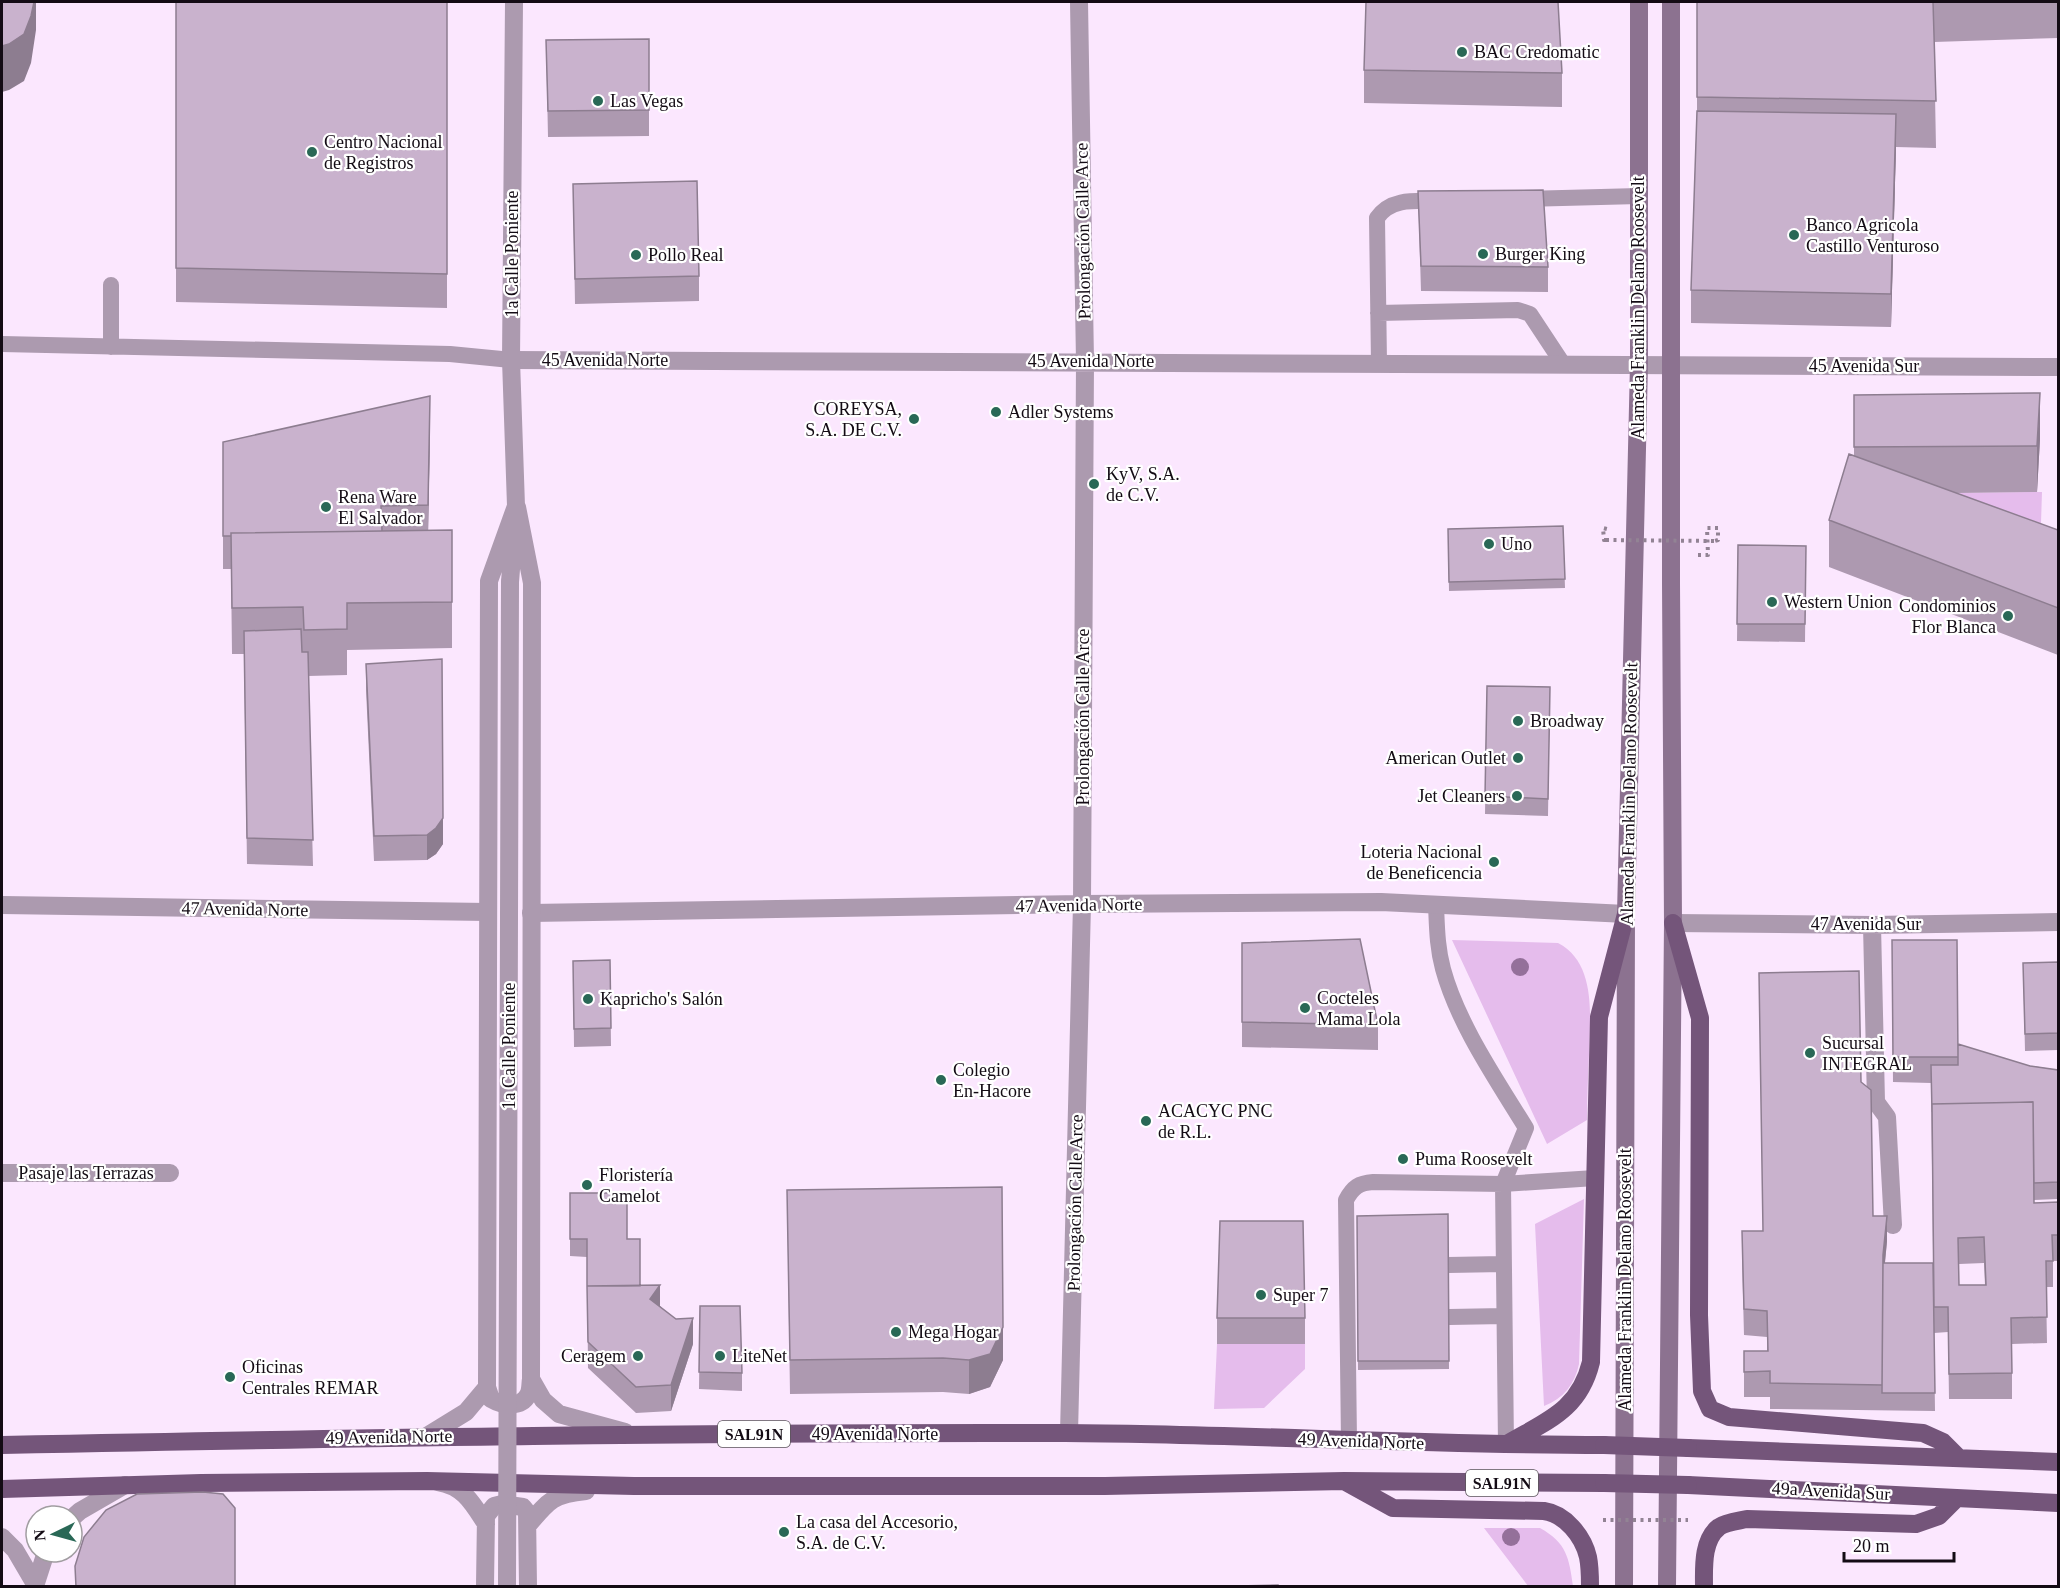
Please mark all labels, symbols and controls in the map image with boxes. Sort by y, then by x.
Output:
place label: BAC Credomatic [1474,42,1599,62]
marker: BAC Credomatic [1455,45,1469,59]
place label: Las Vegas [610,91,683,111]
marker: Las Vegas [591,94,605,108]
place label: Centro Nacional de Registros [324,132,442,173]
street label: Prolongación Calle Arce [1071,142,1095,320]
marker: Centro Nacional de Registros [305,145,319,159]
street label: Alameda Franklin Delano Roosevelt [1628,176,1648,440]
street label: 1a Calle Poniente [502,191,522,317]
place label: Banco Agricola Castillo Venturoso [1806,215,1939,256]
marker: Banco Agricola Castillo Venturoso [1787,228,1801,242]
place label: Burger King [1495,244,1585,264]
place label: Pollo Real [648,245,724,265]
marker: Burger King [1476,247,1490,261]
marker: Pollo Real [629,248,643,262]
street label: 45 Avenida Norte [542,350,668,370]
street label: 45 Avenida Norte [1028,351,1154,371]
street label: 45 Avenida Sur [1809,356,1919,376]
place label: COREYSA, S.A. DE C.V. [805,399,902,440]
place label: Adler Systems [1008,402,1114,422]
marker: Adler Systems [989,405,1003,419]
marker: COREYSA, S.A. DE C.V. [907,412,921,426]
place label: KyV, S.A. de C.V. [1106,464,1180,505]
marker: KyV, S.A. de C.V. [1087,477,1101,491]
place label: Rena Ware El Salvador [338,487,422,528]
marker: Rena Ware El Salvador [319,500,333,514]
place label: Uno [1501,534,1532,554]
marker: Uno [1482,537,1496,551]
place label: Western Union [1784,592,1892,612]
marker: Western Union [1765,595,1779,609]
place label: Condominios Flor Blanca [1899,596,1996,637]
marker: Condominios Flor Blanca [2001,609,2015,623]
street label: Prolongación Calle Arce [1073,629,1093,805]
street label: Alameda Franklin Delano Roosevelt [1617,662,1641,926]
place label: Broadway [1530,711,1604,731]
marker: Broadway [1511,714,1525,728]
place label: American Outlet [1386,748,1506,768]
marker: American Outlet [1511,751,1525,765]
place label: Jet Cleaners [1418,786,1505,806]
marker: Jet Cleaners [1510,789,1524,803]
place label: Loteria Nacional de Beneficencia [1361,842,1482,883]
marker: Loteria Nacional de Beneficencia [1487,855,1501,869]
street label: 47 Avenida Norte [1016,894,1142,916]
street label: 47 Avenida Norte [182,898,308,920]
street label: 47 Avenida Sur [1811,914,1921,934]
street label: 1a Calle Poniente [499,983,519,1109]
place label: Cocteles Mama Lola [1317,988,1400,1029]
place label: Kapricho's Salón [600,989,723,1009]
marker: Kapricho's Salón [581,992,595,1006]
marker: Cocteles Mama Lola [1298,1001,1312,1015]
place label: Sucursal INTEGRAL [1822,1033,1912,1074]
marker: Sucursal INTEGRAL [1803,1046,1817,1060]
place label: Colegio En-Hacore [953,1060,1031,1101]
marker: Colegio En-Hacore [934,1073,948,1087]
place label: ACACYC PNC de R.L. [1158,1101,1273,1142]
street label: Prolongación Calle Arce [1063,1114,1087,1292]
marker: ACACYC PNC de R.L. [1139,1114,1153,1128]
street label: Alameda Franklin Delano Roosevelt [1615,1148,1635,1412]
place label: Puma Roosevelt [1415,1149,1533,1169]
marker: Puma Roosevelt [1396,1152,1410,1166]
street label: Pasaje las Terrazas [18,1163,154,1183]
place label: Floristería Camelot [599,1165,673,1206]
marker: Floristería Camelot [580,1178,594,1192]
place label: Super 7 [1273,1285,1329,1305]
marker: Super 7 [1254,1288,1268,1302]
place label: Mega Hogar [908,1322,998,1342]
marker: Mega Hogar [889,1325,903,1339]
place label: Ceragem [561,1346,626,1366]
place label: LiteNet [732,1346,787,1366]
marker: Ceragem [631,1349,645,1363]
marker: LiteNet [713,1349,727,1363]
place label: Oficinas Centrales REMAR [242,1357,379,1398]
marker: Oficinas Centrales REMAR [223,1370,237,1384]
road number: SAL91N [718,1421,790,1447]
street label: 49 Avenida Norte [812,1424,938,1444]
street label: 49 Avenida Norte [326,1426,452,1448]
street label: 49 Avenida Norte [1297,1429,1425,1453]
road number: SAL91N [1466,1470,1538,1496]
street label: 49a Avenida Sur [1771,1478,1891,1504]
north arrow [24,1504,84,1564]
place label: La casa del Accesorio, S.A. de C.V. [796,1512,958,1553]
marker: La casa del Accesorio, S.A. de C.V. [777,1525,791,1539]
scale bar [1844,1525,1954,1563]
text: N [31,1528,49,1542]
text: 20 m [1853,1536,1890,1556]

